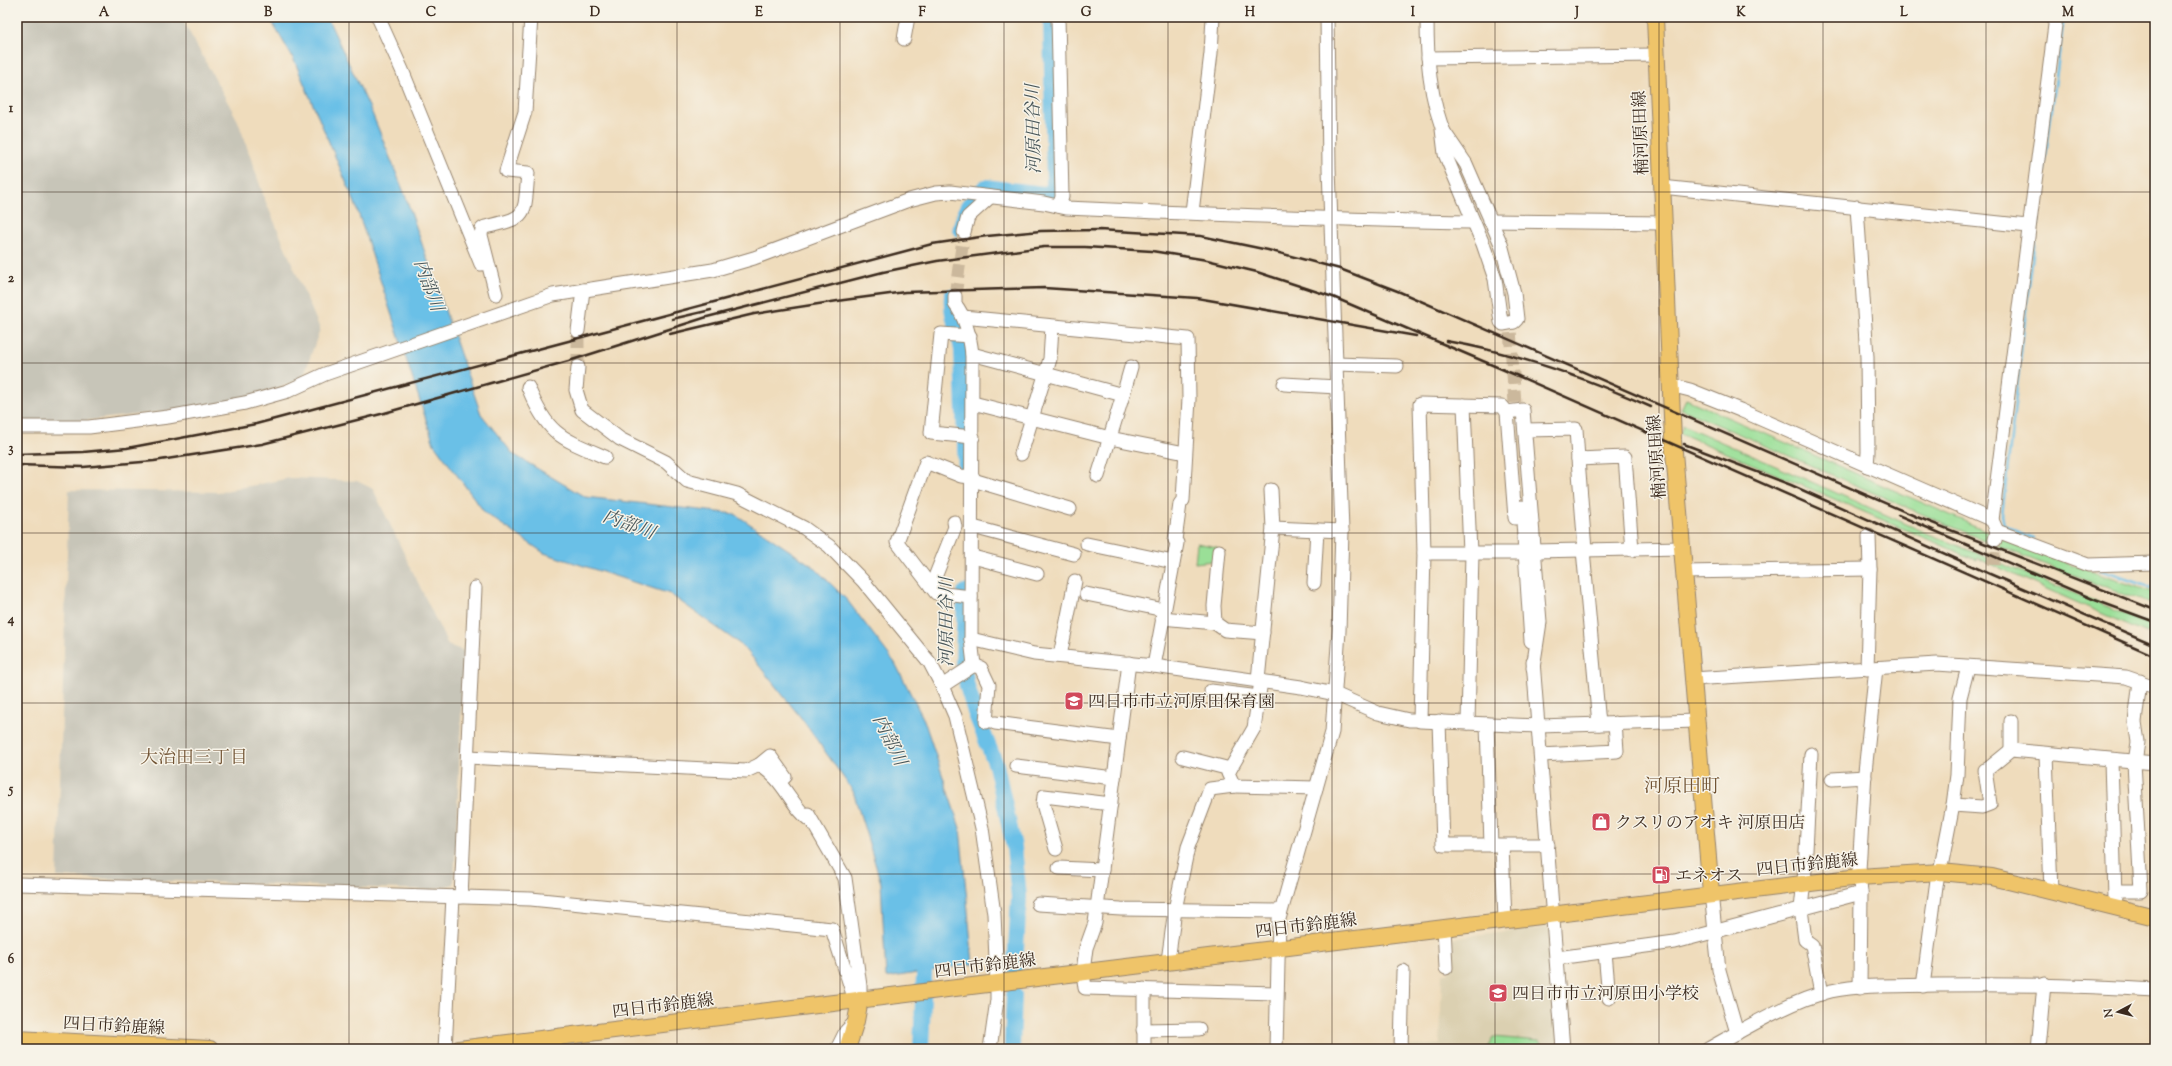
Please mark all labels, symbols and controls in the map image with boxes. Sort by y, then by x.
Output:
text: A [99,4,110,22]
text: B [264,4,273,22]
text: C [426,4,436,22]
text: D [590,4,600,22]
text: E [755,4,763,22]
text: F [918,4,926,22]
text: G [1081,4,1092,22]
text: H [1245,4,1256,22]
text: I [1411,4,1416,22]
text: J [1574,4,1579,22]
text: K [1736,4,1746,22]
text: L [1900,4,1908,22]
text: M [2062,4,2074,22]
water label: 河原田谷川 [1021,82,1049,174]
street label: 楠河原田線 [1629,90,1655,176]
text: 1 [9,100,14,118]
water label: 内部川 [406,256,449,317]
text: 2 [8,270,15,288]
street label: 楠河原田線 [1643,414,1673,500]
text: 3 [8,440,14,458]
water label: 内部川 [598,504,660,548]
water label: 河原田谷川 [935,575,961,667]
text: 4 [7,611,15,629]
school or university icon: 四日市市立河原田保育園 [1063,690,1085,712]
place label: 四日市市立河原田保育園 [1088,691,1275,715]
water label: 内部川 [865,711,913,773]
district label: 大治田三丁目 [140,746,248,772]
district label: 河原田町 [1644,774,1720,801]
text: 5 [8,781,14,799]
shop icon: クスリのアオキ 河原田店 [1590,811,1612,833]
place label: クスリのアオキ 河原田店 [1615,812,1805,836]
street label: 四日市鈴鹿線 [1755,849,1859,883]
fuel station icon: エネオス [1650,864,1672,886]
place label: エネオス [1675,865,1743,889]
street label: 四日市鈴鹿線 [1254,909,1358,945]
street label: 四日市鈴鹿線 [933,949,1037,985]
text: 6 [8,951,15,969]
school or university icon: 四日市市立河原田小学校 [1487,982,1509,1004]
place label: 四日市市立河原田小学校 [1512,983,1699,1007]
street label: 四日市鈴鹿線 [611,989,715,1025]
north arrow [2098,992,2138,1032]
text: N [2101,1008,2118,1019]
street label: 四日市鈴鹿線 [62,1012,165,1042]

